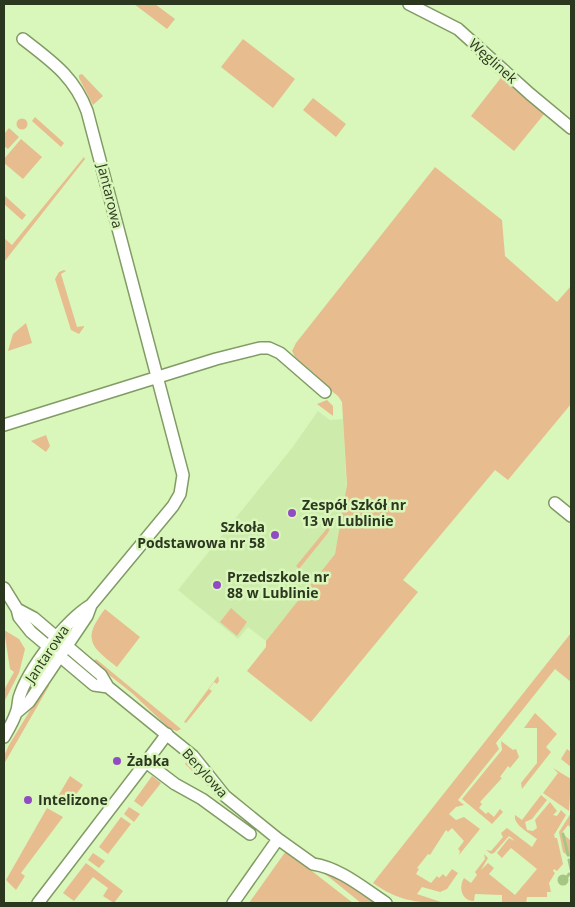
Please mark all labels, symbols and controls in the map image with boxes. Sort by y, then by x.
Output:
street label: Węglinek [465,34,522,88]
street label: Jantarowa [93,160,128,230]
place label: Zespół Szkół nr 13 w Lublinie [302,495,407,530]
marker: Zespół Szkół nr 13 w Lublinie [286,507,298,519]
place label: Szkoła Podstawowa nr 58 [137,517,265,552]
marker: Szkoła Podstawowa nr 58 [269,529,281,541]
place label: Przedszkole nr 88 w Lublinie [227,567,330,602]
marker: Przedszkole nr 88 w Lublinie [211,579,223,591]
street label: Jantarowa [19,621,73,688]
street label: Berylowa [178,744,233,801]
place label: Żabka [127,751,170,770]
marker: Żabka [111,755,123,767]
place label: Intelizone [38,790,108,809]
marker: Intelizone [22,794,34,806]

